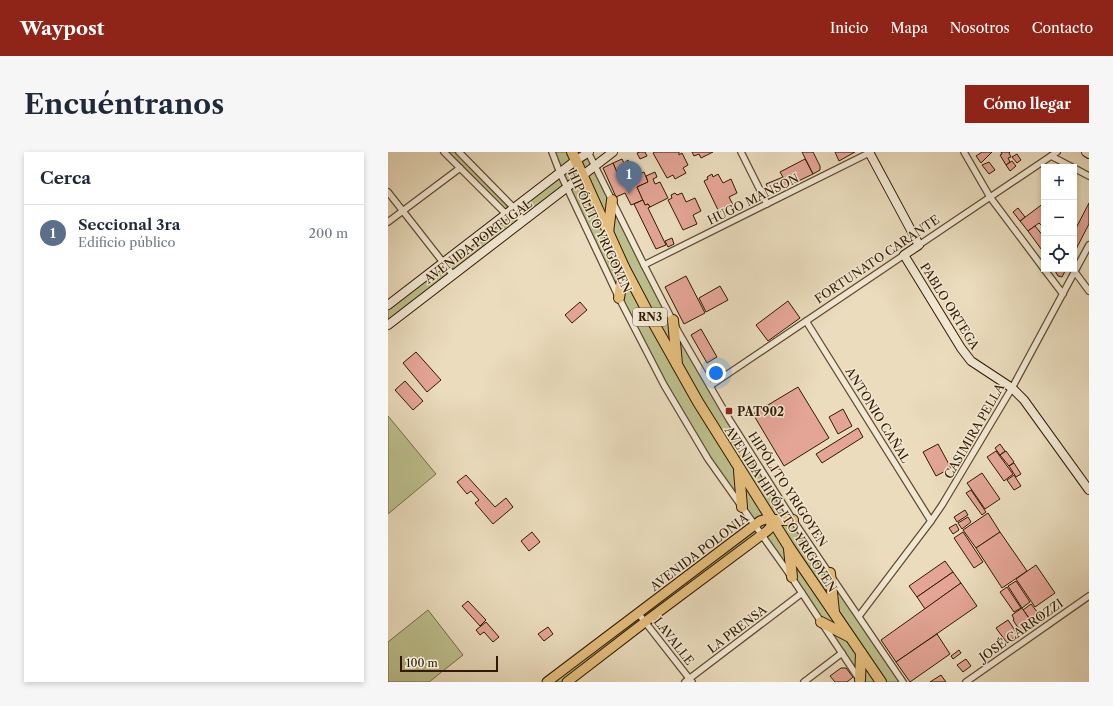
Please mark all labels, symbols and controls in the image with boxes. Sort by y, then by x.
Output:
text: Waypost [20,17,104,40]
text: Inicio [830,19,868,37]
text: Mapa [890,19,928,37]
text: Nosotros [950,19,1010,37]
text: Contacto [1032,19,1093,37]
button: Cómo llegar [965,85,1089,123]
text: Encuéntranos [24,87,224,121]
pin: 1 [616,161,642,194]
map controls [1041,164,1077,272]
button: + [1041,164,1077,200]
street label: HIPÓLITO YRIGOYEN [565,167,636,295]
text: Cerca [40,168,91,188]
street label: HUGO MANSON [705,170,801,228]
street label: AVENIDA PORTUGAL [420,196,535,287]
button: − [1041,200,1077,236]
street label: FORTUNATO CARANTE [812,212,942,306]
text: Seccional 3ra [78,215,180,234]
text: 1 [50,225,56,241]
text: 200 m [308,225,348,241]
text: Edificio público [78,234,176,250]
button: locate [1041,236,1077,272]
street label: PABLO ORTEGA [917,260,983,353]
road number: RN3 [633,308,667,326]
your location [706,363,726,383]
street label: ANTONIO CAÑAL [842,363,914,466]
street label: CASIMIRA PELLA [941,380,1008,481]
place label: PAT902 [737,404,784,419]
marker: PAT902 [724,406,734,416]
street label: AVENIDA HIPÓLITO YRIGOYEN [721,422,841,595]
street label: HIPÓLITO YRIGOYEN [745,428,832,549]
street label: AVENIDA POLONIA [646,510,752,594]
street label: JOSÉ CARROZZI [974,595,1066,666]
street label: LA PRENSA [704,601,770,656]
street label: LAVALLE [651,614,697,668]
scale bar [400,654,498,673]
text: 100 m [406,656,438,670]

